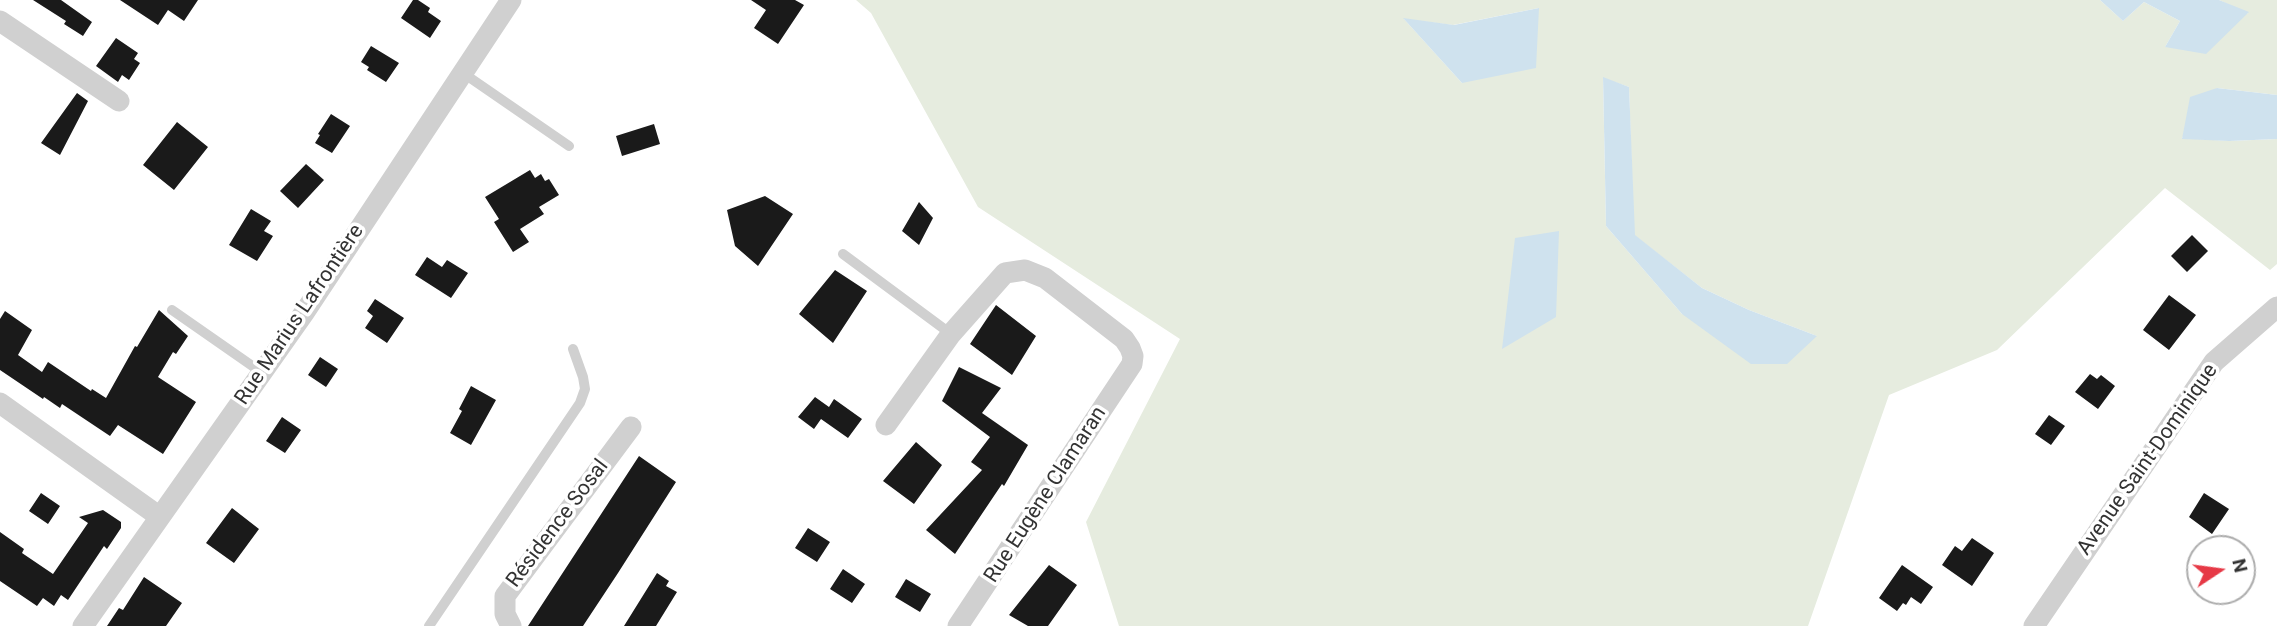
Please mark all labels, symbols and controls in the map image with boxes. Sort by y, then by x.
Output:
street label: Rue Marius Lafrontière [230,220,370,410]
street label: Avenue Saint-Dominique [2072,359,2224,561]
street label: Rue Eugène Clamaran [980,402,1112,588]
street label: Résidence Sosal [502,455,614,593]
north arrow [2186,535,2256,605]
text: N [2227,556,2253,575]

